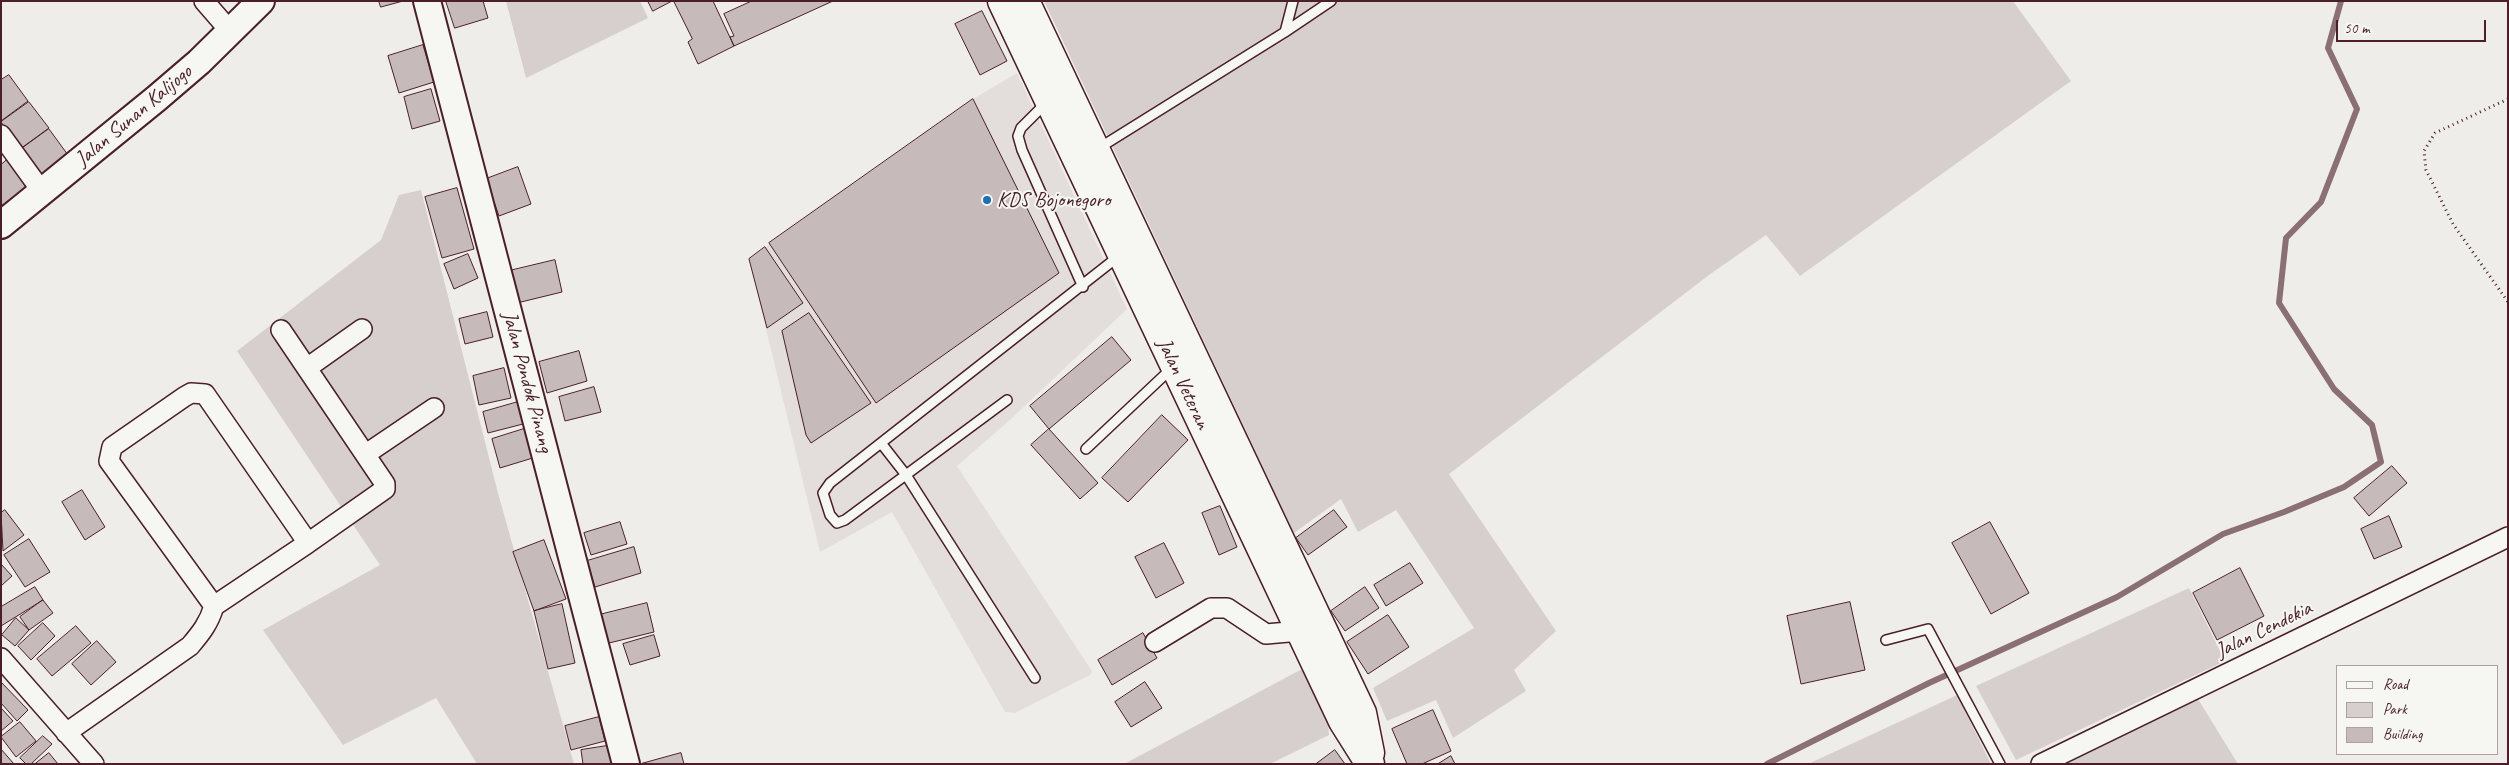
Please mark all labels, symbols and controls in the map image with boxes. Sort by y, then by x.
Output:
scale bar [2339,10,2489,42]
text: 50 m [2344,19,2370,38]
street label: Jalan Sunan Kalijogo [70,60,198,172]
place label: KDS Bojonegoro [997,187,1110,213]
marker: KDS Bojonegoro [981,194,993,206]
street label: Jalan Pondok Pinang [496,309,558,455]
street label: Jalan Veteran [1151,334,1215,434]
street label: Jalan Cendekia [2212,596,2316,664]
legend [2336,665,2499,755]
text: Road [2383,675,2408,694]
text: Park [2383,700,2407,719]
text: Building [2383,725,2422,744]

